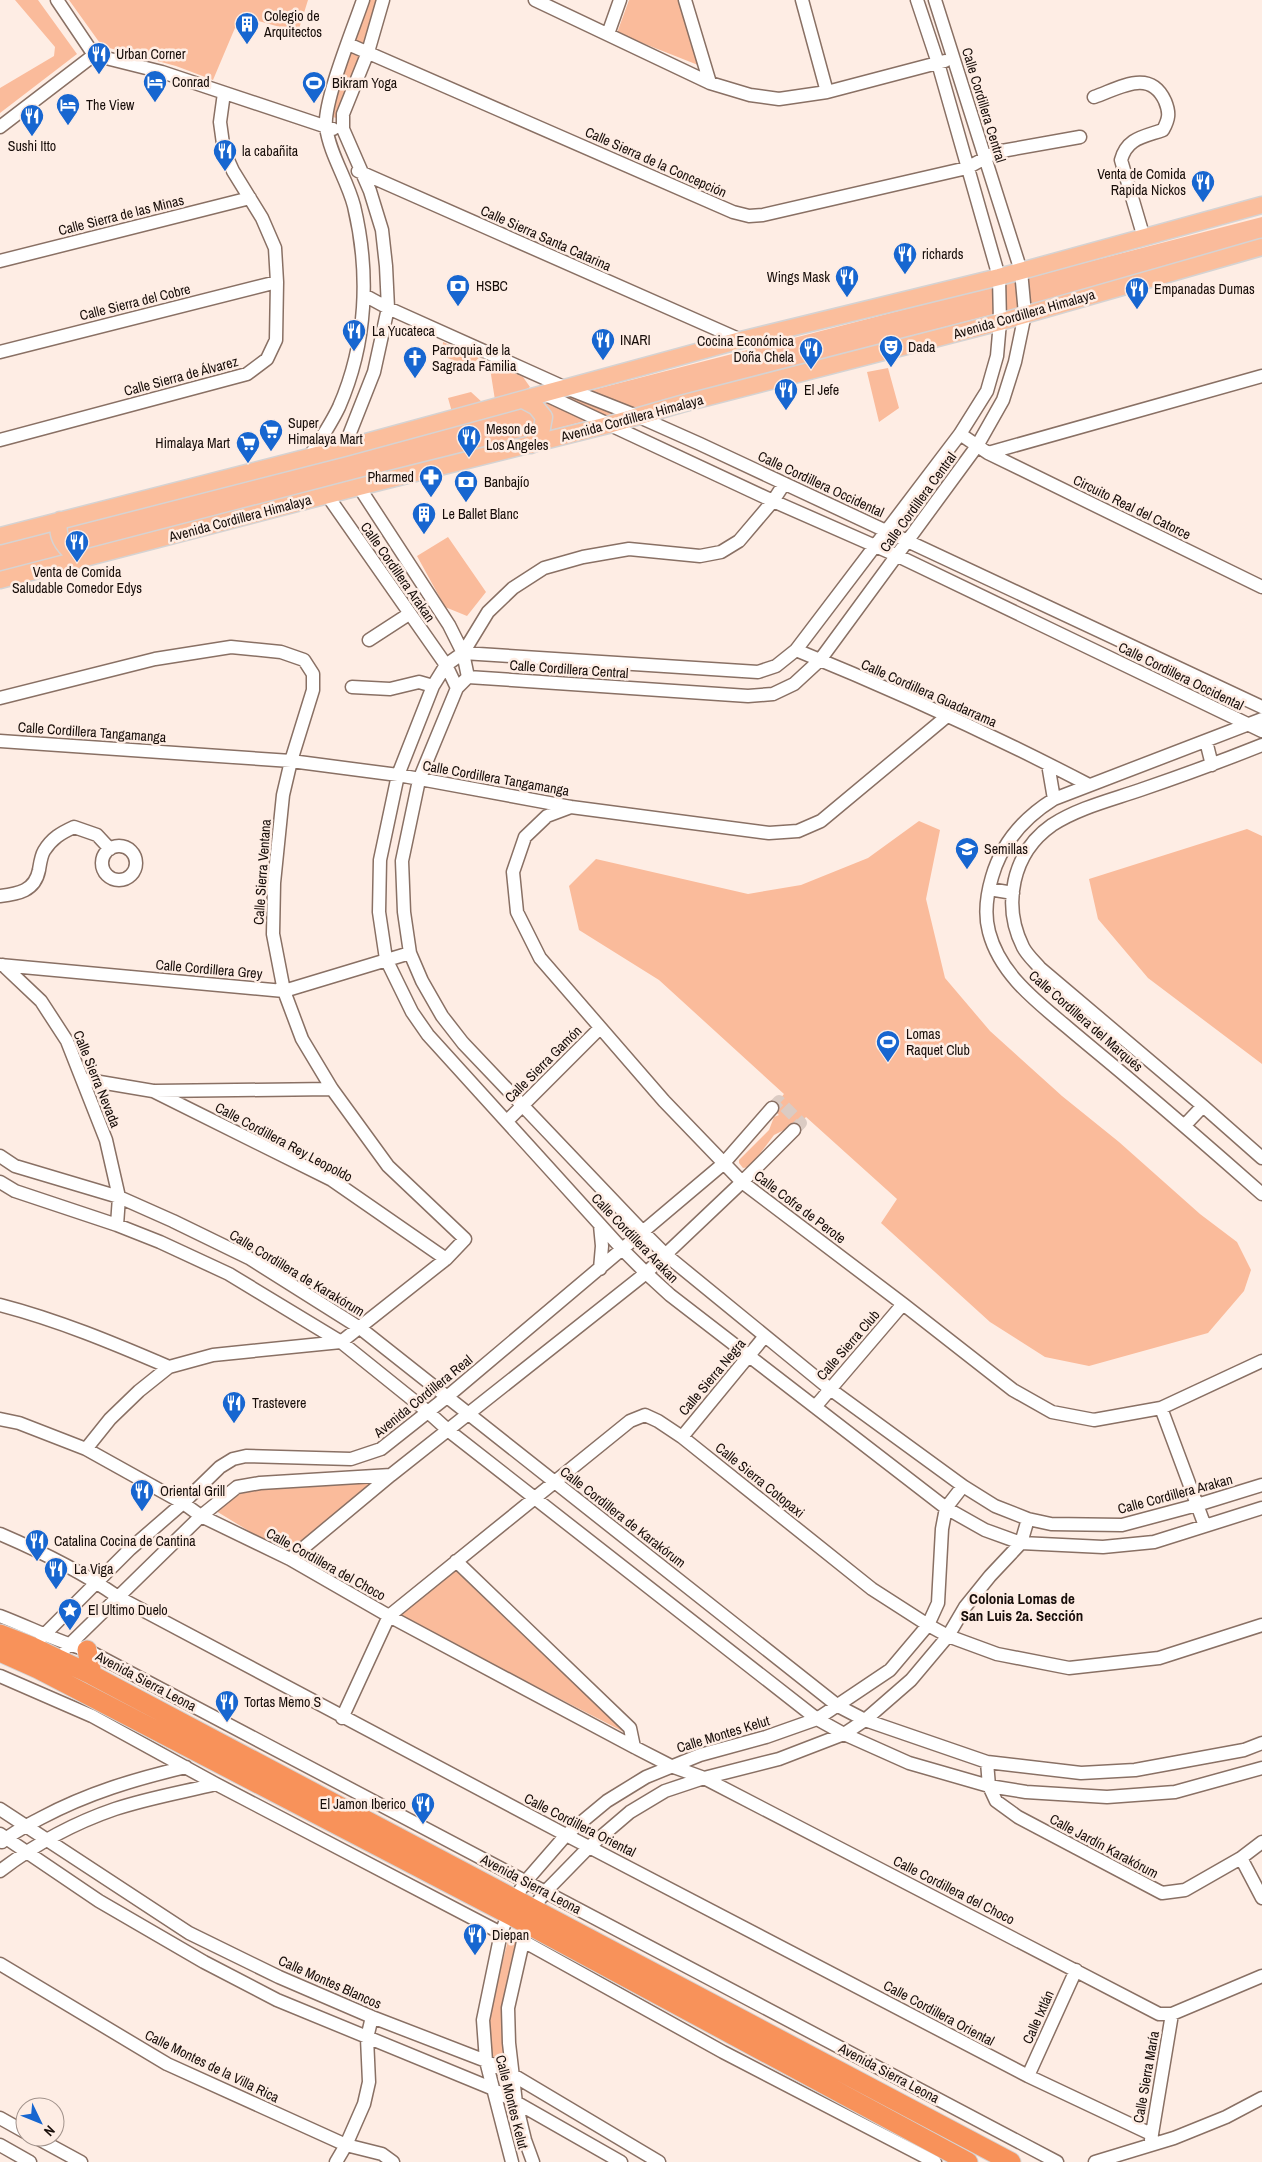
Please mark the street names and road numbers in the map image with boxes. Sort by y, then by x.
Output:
street label: Calle Cordillera Central [958,45,1010,165]
street label: Calle Sierra de la Concepción [582,123,730,201]
street label: Calle Sierra de las Minas [56,191,186,239]
street label: Calle Sierra Santa Catarina [478,201,615,275]
street label: Calle Sierra del Cobre [78,280,192,324]
street label: Avenida Cordillera Himalaya [950,285,1098,343]
street label: Calle Sierra de Álvarez [122,352,240,400]
street label: Avenida Cordillera Himalaya [558,390,706,446]
street label: Calle Cordillera Occidental [755,447,887,521]
street label: Calle Cordillera Central [876,448,960,556]
street label: Circuito Real del Catorce [1070,471,1194,543]
street label: Avenida Cordillera Himalaya [166,490,314,546]
street label: Calle Cordillera Arakan [357,518,439,626]
street label: Calle Cordillera Occidental [1115,638,1247,714]
street label: Calle Cordillera Guadarrama [858,655,1000,731]
street label: Calle Cordillera Central [509,656,629,682]
street label: Calle Cordillera Tangamanga [17,718,167,746]
street label: Calle Cordillera Tangamanga [421,756,571,800]
street label: Calle Sierra Ventana [249,818,275,925]
street label: Calle Cordillera Grey [155,955,263,983]
street label: Calle Cordillera del Marqués [1025,966,1147,1076]
street label: Calle Sierra Gamón [501,1022,585,1106]
street label: Calle Sierra Nevada [69,1028,125,1131]
street label: Calle Cordillera Rey Leopoldo [212,1098,356,1186]
street label: Calle Cofre de Perote [751,1167,849,1247]
street label: Calle Cordillera Arakan [588,1189,682,1287]
street label: Calle Cordillera de Karakórum [226,1226,368,1320]
street label: Calle Sierra Club [813,1306,883,1384]
street label: Calle Sierra Negra [675,1334,750,1419]
street label: Avenida Cordillera Real [369,1351,476,1442]
street label: Calle Sierra Cotopaxi [712,1438,808,1522]
street label: Calle Cordillera de Karakórum [557,1462,689,1572]
street label: Calle Cordillera Arakan [1116,1470,1234,1518]
street label: Calle Cordillera del Choco [263,1524,389,1604]
street label: Avenida Sierra Leona [92,1646,200,1715]
street label: Calle Montes Kelut [674,1711,772,1757]
street label: Calle Cordillera Oriental [521,1789,639,1861]
street label: Calle Jardín Karakórum [1047,1810,1161,1882]
street label: Avenida Sierra Leona [477,1849,585,1918]
street label: Calle Cordillera del Choco [890,1852,1018,1928]
street label: Calle Montes Blancos [276,1951,385,2013]
street label: Calle Cordillera Oriental [880,1976,998,2050]
street label: Calle Ixtlán [1018,1987,1058,2047]
street label: Calle Montes de la Villa Rica [142,2026,283,2107]
street label: Calle Sierra María [1129,2029,1163,2124]
street label: Avenida Sierra Leona [835,2038,943,2107]
street label: Calle Montes Kelut [492,2053,532,2151]

